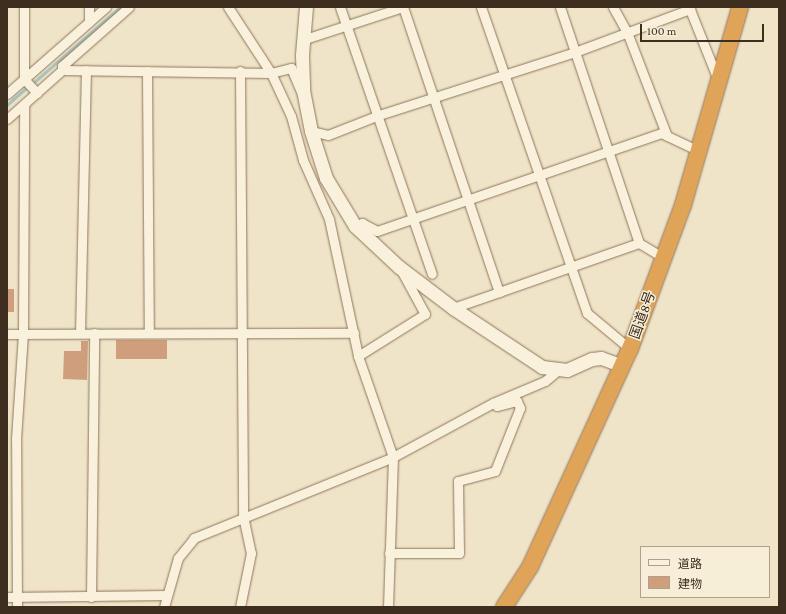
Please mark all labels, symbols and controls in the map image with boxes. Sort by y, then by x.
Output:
scale bar [642,16,766,42]
text: 100 m [647,24,676,38]
street label: 国道8号 [626,289,658,341]
legend [640,546,770,598]
text: 道路 [678,557,702,571]
text: 建物 [678,577,702,591]

